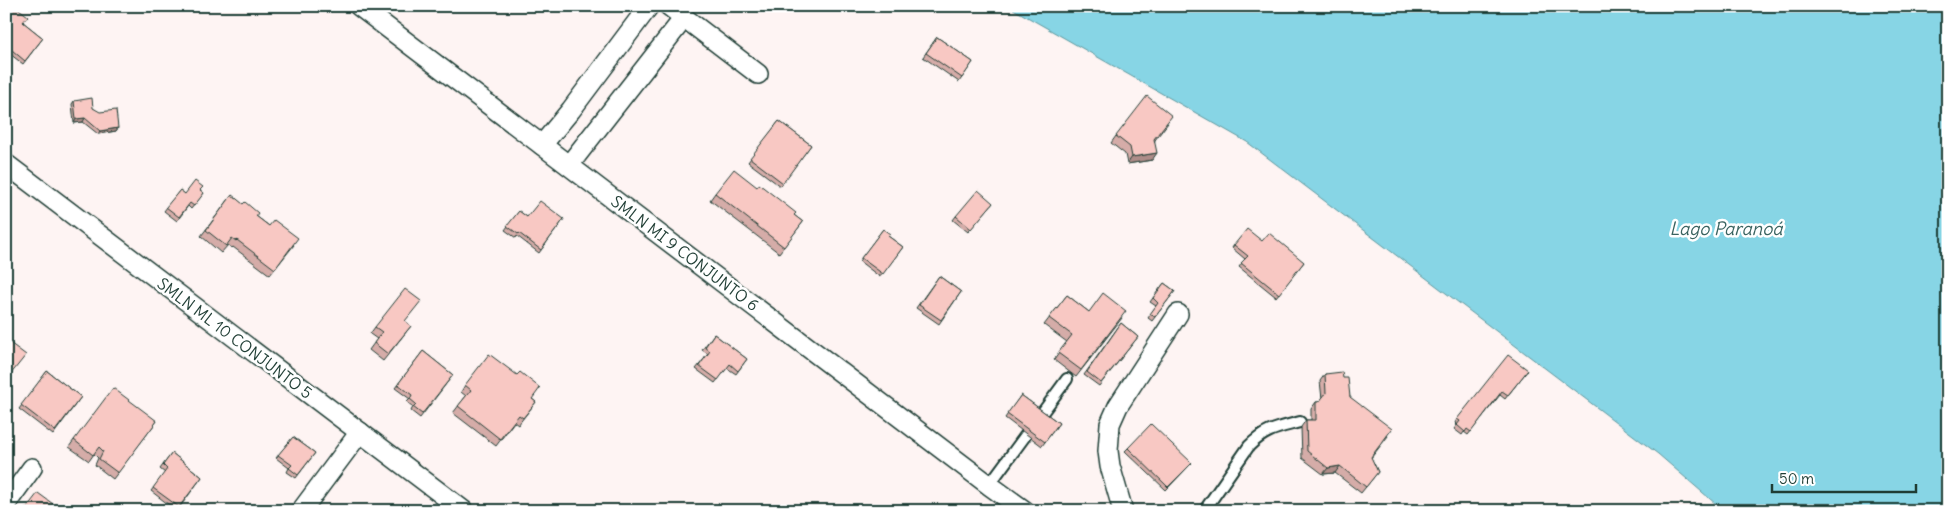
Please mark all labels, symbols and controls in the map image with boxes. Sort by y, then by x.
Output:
street label: SMLN MI 9 CONJUNTO 6 [607,191,763,315]
water label: Lago Paranoá [1669,217,1784,240]
street label: SMLN ML 10 CONJUNTO 5 [154,273,316,403]
scale bar [1772,462,1915,494]
text: 50 m [1779,469,1814,488]

